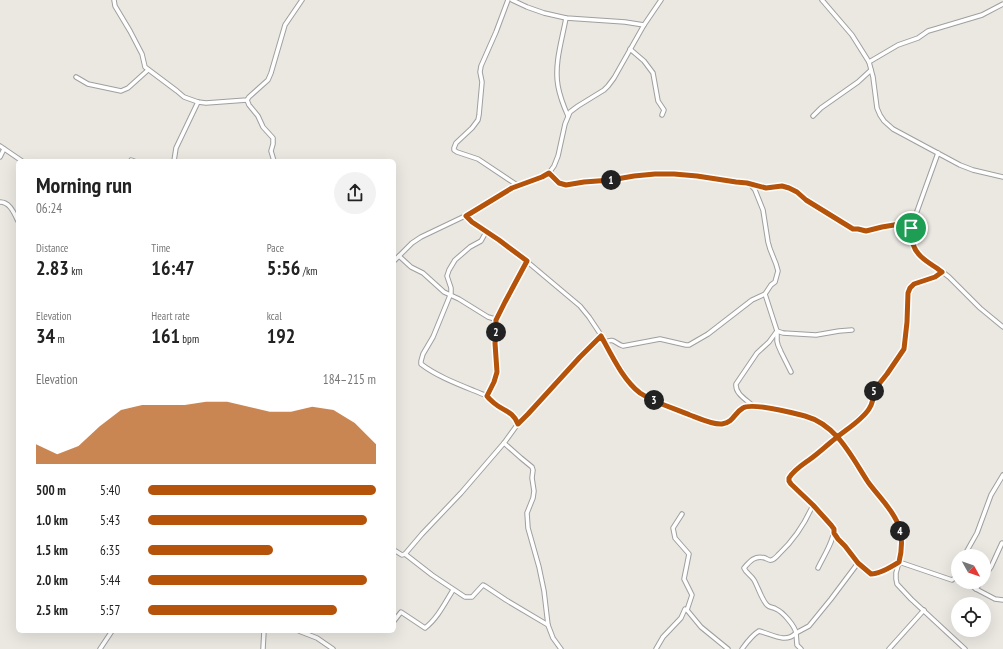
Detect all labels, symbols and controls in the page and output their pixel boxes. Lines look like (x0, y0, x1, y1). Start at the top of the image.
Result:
pin: 1 (601, 170, 621, 190)
text: Morning run (36, 171, 132, 199)
button: share (334, 172, 376, 214)
text: 1 (608, 173, 614, 187)
text: 06:24 (36, 200, 62, 217)
pin (894, 211, 928, 245)
icon: arrive (900, 217, 922, 239)
text: Distance (36, 241, 68, 255)
text: Time (151, 241, 170, 255)
text: Pace (267, 241, 284, 255)
text: 2.83 (36, 255, 69, 281)
text: 16:47 (151, 255, 195, 281)
text: 5:56 (267, 255, 300, 281)
text: km (69, 264, 83, 278)
text: /km (300, 264, 317, 278)
text: Elevation (36, 309, 71, 323)
text: Heart rate (151, 309, 190, 323)
text: kcal (267, 309, 282, 323)
pin: 2 (486, 322, 506, 342)
text: 34 (36, 323, 55, 349)
text: 161 (151, 323, 180, 349)
text: 192 (267, 323, 295, 349)
text: 2 (493, 325, 499, 339)
text: m (55, 332, 65, 346)
text: bpm (180, 332, 199, 346)
text: Elevation (36, 371, 78, 388)
text: 184–215 m (323, 371, 376, 388)
pin: 5 (864, 381, 884, 401)
text: 5 (871, 384, 877, 398)
pin: 3 (644, 390, 664, 410)
text: 3 (651, 393, 657, 407)
text: 500 m (36, 482, 66, 499)
text: 5:40 (100, 482, 120, 499)
text: 1.0 km (36, 512, 68, 529)
text: 5:43 (100, 512, 120, 529)
pin: 4 (890, 521, 910, 541)
text: 4 (897, 524, 903, 538)
text: 1.5 km (36, 542, 68, 559)
text: 6:35 (100, 542, 120, 559)
north arrow (951, 549, 991, 589)
map controls (951, 549, 991, 637)
text: 2.0 km (36, 572, 68, 589)
text: 5:44 (100, 572, 120, 589)
button: locate (951, 597, 991, 637)
text: 2.5 km (36, 602, 68, 619)
text: 5:57 (100, 602, 120, 619)

